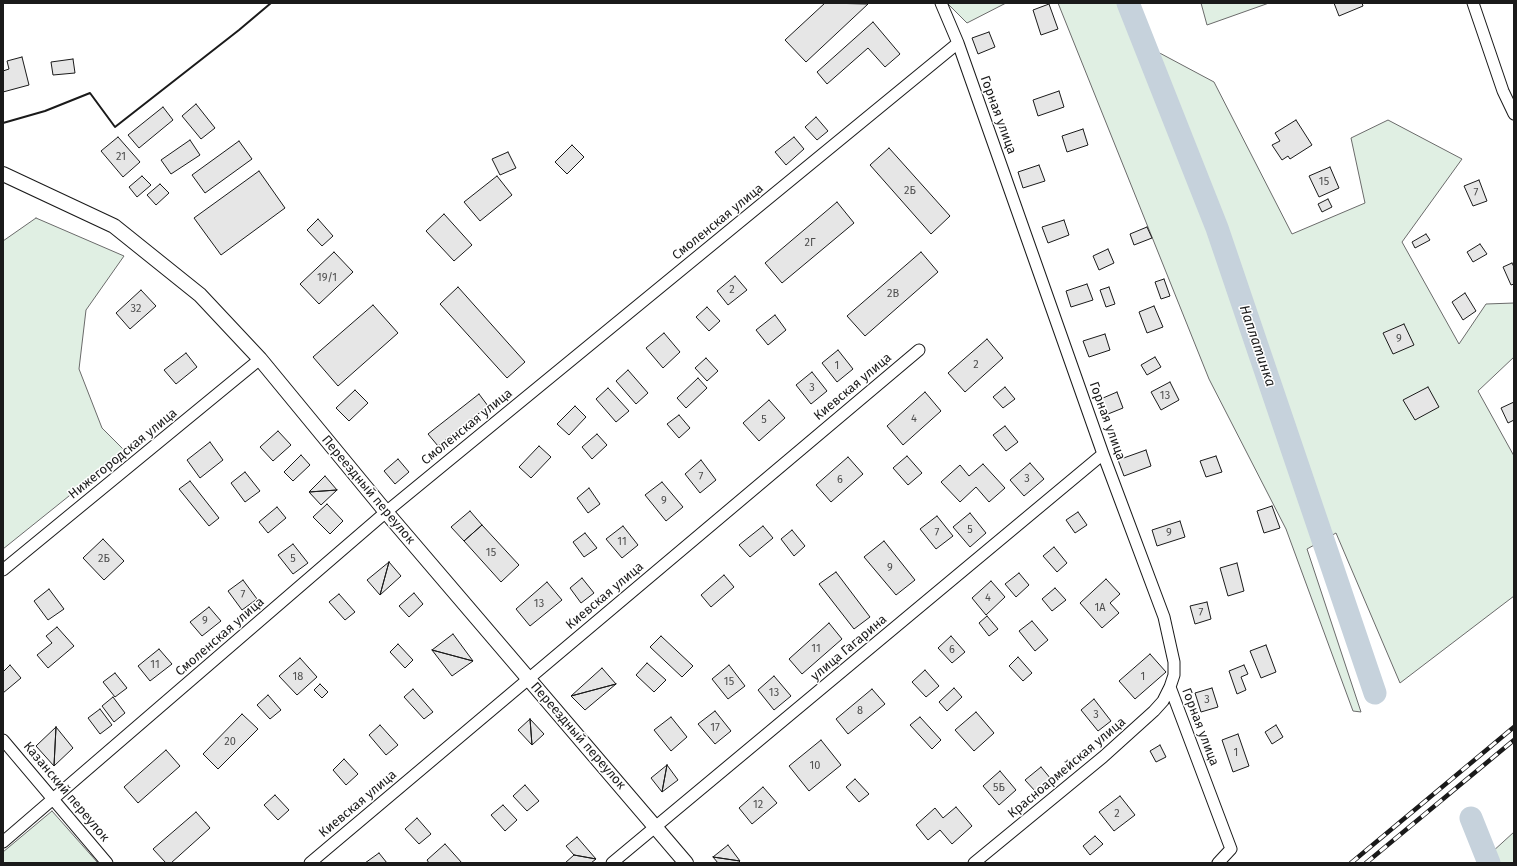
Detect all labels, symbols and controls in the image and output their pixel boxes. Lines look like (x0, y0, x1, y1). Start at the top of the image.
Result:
street label: Горная улица (977, 74, 1019, 156)
house number: 21 (116, 150, 126, 164)
house number: 15 (1319, 175, 1329, 189)
street label: Смоленская улица (669, 181, 767, 263)
house number: 2Б (904, 184, 916, 198)
house number: 7 (1474, 186, 1478, 200)
house number: 2Г (804, 236, 816, 250)
house number: 19/1 (317, 271, 337, 285)
house number: 2 (729, 283, 735, 297)
house number: 2В (887, 287, 899, 301)
house number: 32 (131, 302, 141, 316)
water label: Наплатинка (1235, 303, 1279, 389)
house number: 9 (1396, 332, 1402, 346)
street label: Киевская улица (811, 350, 895, 424)
house number: 2 (973, 358, 979, 372)
house number: 1 (835, 359, 839, 373)
street label: Горная улица (1086, 380, 1128, 462)
house number: 3 (809, 381, 815, 395)
street label: Смоленская улица (418, 386, 516, 468)
house number: 13 (1160, 389, 1170, 403)
street label: Нижегородская улица (66, 405, 180, 503)
house number: 4 (911, 412, 917, 426)
house number: 5 (761, 413, 767, 427)
street label: Переездный переулок (318, 432, 418, 548)
house number: 7 (699, 470, 703, 484)
house number: 3 (1024, 472, 1030, 486)
house number: 6 (837, 473, 843, 487)
house number: 9 (661, 494, 667, 508)
house number: 5 (967, 523, 973, 537)
house number: 7 (935, 526, 939, 540)
house number: 9 (1166, 526, 1172, 540)
house number: 11 (617, 535, 627, 549)
house number: 15 (486, 546, 496, 560)
house number: 2Б (98, 552, 110, 566)
house number: 5 (290, 552, 296, 566)
street label: Киевская улица (563, 559, 647, 633)
house number: 9 (887, 561, 893, 575)
house number: 7 (241, 588, 245, 602)
house number: 4 (985, 591, 991, 605)
street label: Смоленская улица (172, 594, 268, 680)
house number: 13 (534, 597, 544, 611)
house number: 1A (1094, 601, 1106, 615)
house number: 7 (1199, 606, 1203, 620)
street label: улица Гагарина (808, 612, 890, 684)
house number: 9 (202, 614, 208, 628)
house number: 11 (811, 642, 821, 656)
house number: 6 (949, 643, 955, 657)
house number: 11 (150, 658, 160, 672)
house number: 18 (293, 670, 303, 684)
house number: 1 (1141, 670, 1145, 684)
house number: 15 (724, 675, 734, 689)
street label: Переездный переулок (527, 679, 629, 793)
house number: 13 (769, 686, 779, 700)
street label: Горная улица (1178, 686, 1222, 768)
house number: 3 (1204, 693, 1210, 707)
house number: 8 (857, 704, 863, 718)
house number: 3 (1093, 708, 1099, 722)
street label: Красноармейская улица (1005, 714, 1129, 822)
house number: 17 (710, 721, 720, 735)
house number: 20 (224, 735, 236, 749)
street label: Казанский переулок (20, 739, 112, 845)
house number: 1 (1234, 746, 1238, 760)
house number: 10 (810, 759, 820, 773)
street label: Киевская улица (316, 767, 400, 841)
house number: 5Б (993, 781, 1005, 795)
house number: 12 (753, 798, 763, 812)
house number: 2 (1114, 807, 1120, 821)

